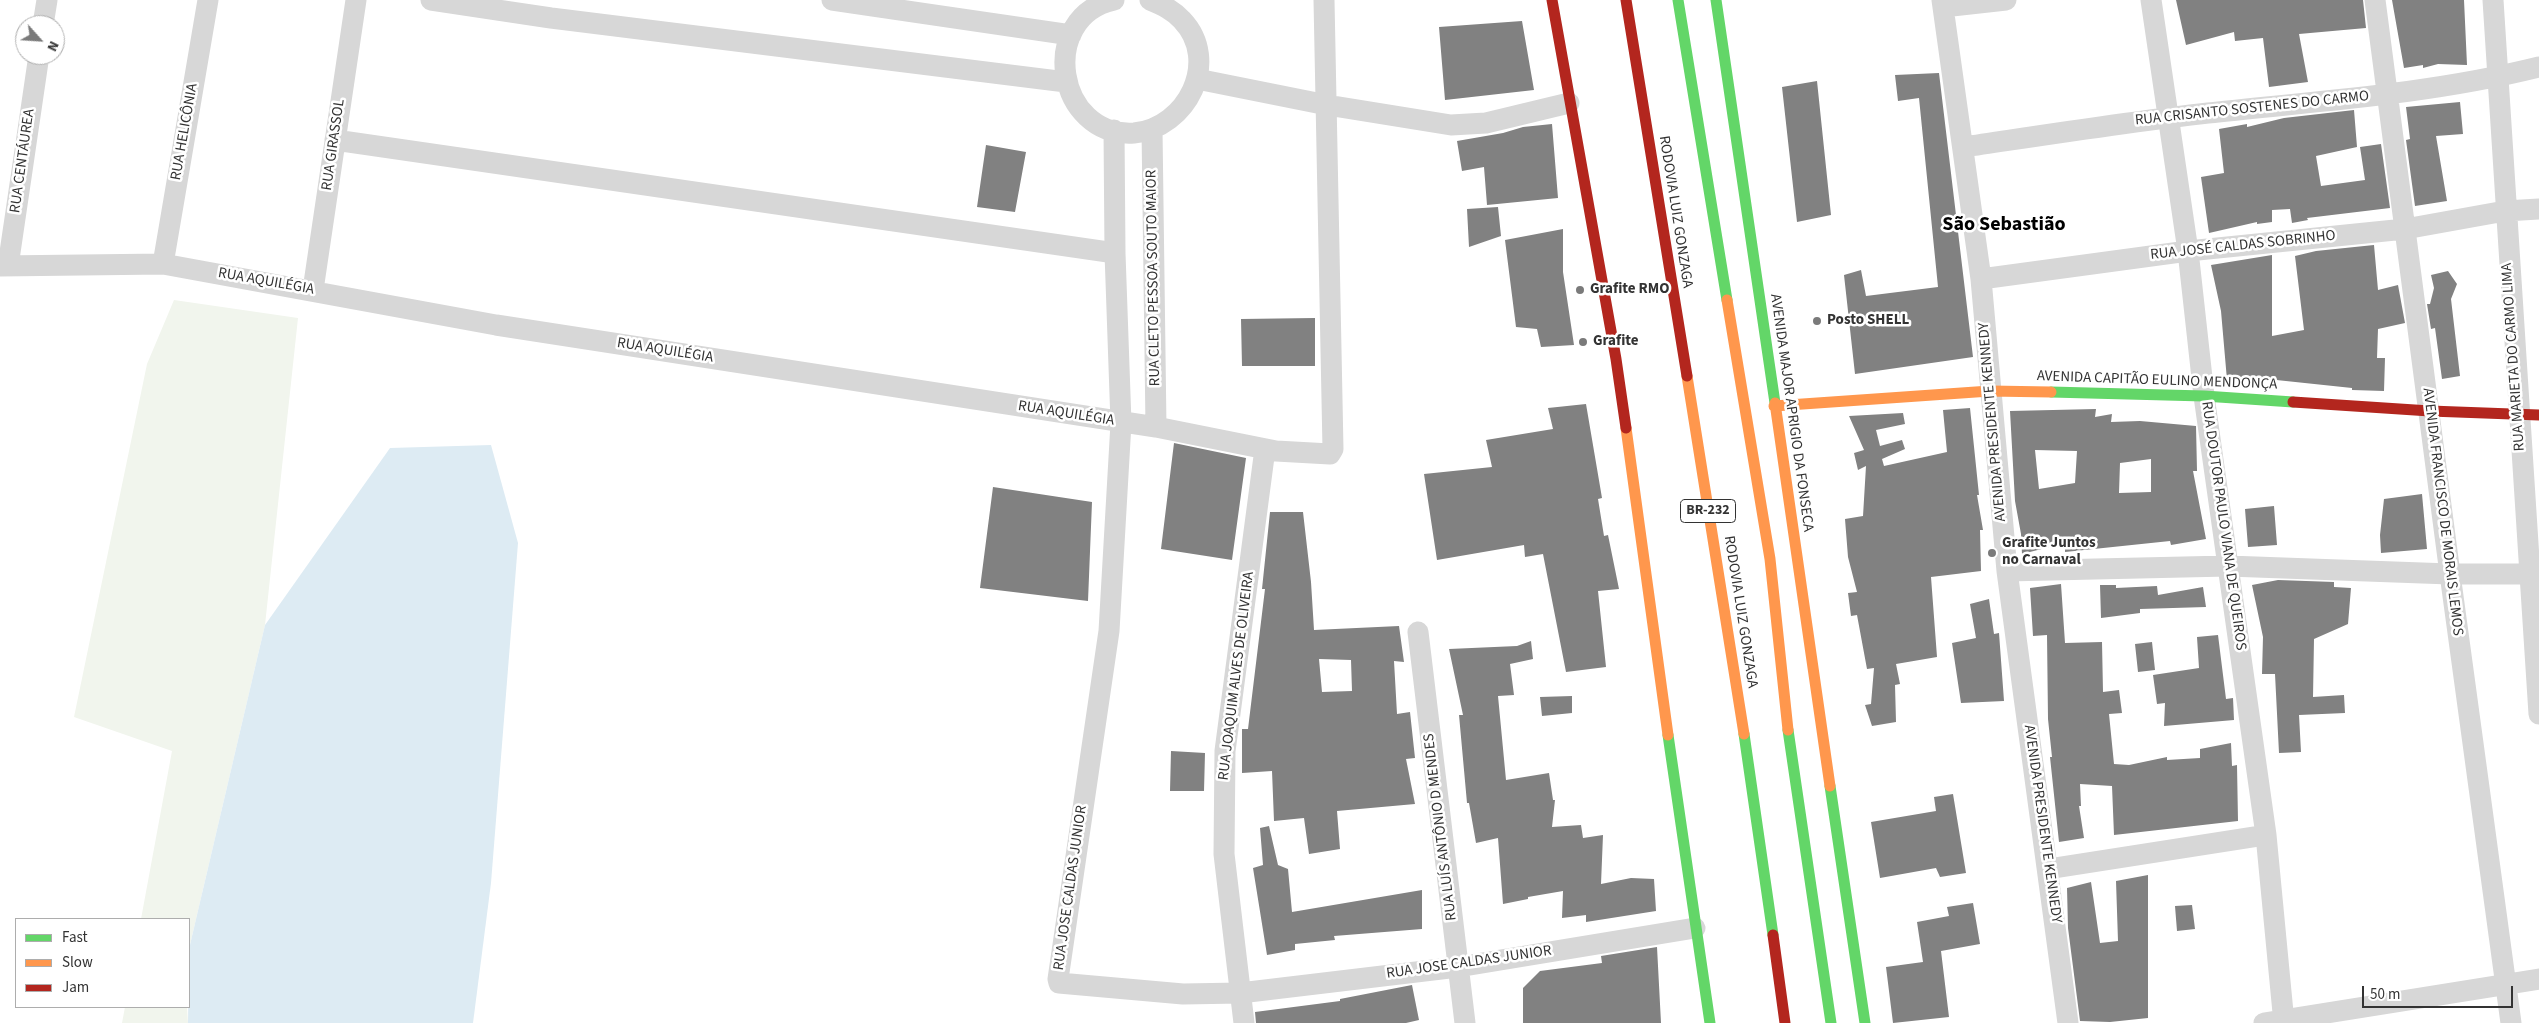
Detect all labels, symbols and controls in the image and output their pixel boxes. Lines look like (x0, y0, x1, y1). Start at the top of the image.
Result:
north arrow (15, 15, 65, 65)
text: N (42, 38, 64, 55)
street label: RUA HELICÔNIA (168, 82, 202, 182)
street label: RUA CRISANTO SOSTENES DO CARMO (2134, 88, 2370, 130)
street label: RUA GIRASSOL (319, 98, 349, 192)
street label: RUA CENTÁUREA (7, 108, 39, 214)
street label: RODOVIA LUIZ GONZAGA (1654, 134, 1696, 290)
street label: RUA CLETO PESSOA SOUTO MAIOR (1143, 170, 1165, 386)
district label: São Sebastião (1942, 214, 2066, 238)
street label: RUA JOSÉ CALDAS SOBRINHO (2150, 227, 2336, 265)
street label: RUA MARIETA DO CARMO LIMA (2498, 262, 2530, 452)
street label: RUA AQUILÉGIA (217, 265, 315, 299)
place label: Grafite RMO (1590, 281, 1669, 299)
marker: Grafite RMO (1574, 284, 1586, 296)
street label: AVENIDA MAJOR APRIGIO DA FONSECA (1765, 293, 1817, 533)
place label: Posto SHELL (1827, 312, 1909, 330)
marker: Posto SHELL (1811, 315, 1823, 327)
street label: AVENIDA PRESIDENTE KENNEDY (1975, 322, 2011, 522)
place label: Grafite (1593, 333, 1639, 351)
street label: RUA AQUILÉGIA (616, 335, 714, 367)
marker: Grafite (1577, 336, 1589, 348)
street label: AVENIDA CAPITÃO EULINO MENDONÇA (2036, 368, 2278, 394)
street label: AVENIDA FRANCISCO DE MORAIS LEMOS (2418, 387, 2466, 637)
street label: RUA AQUILÉGIA (1017, 398, 1115, 430)
street label: RUA DOUTOR PAULO VIANA DE QUEIROS (2197, 400, 2249, 652)
road number: BR-232 (1680, 500, 1736, 522)
street label: RODOVIA LUIZ GONZAGA (1719, 534, 1761, 690)
place label: Grafite Juntos no Carnaval (2002, 535, 2096, 570)
marker: Grafite Juntos no Carnaval (1986, 547, 1998, 559)
street label: RUA JOAQUIM ALVES DE OLIVEIRA (1215, 571, 1259, 781)
street label: AVENIDA PRESIDENTE KENNEDY (2019, 724, 2065, 924)
street label: RUA LUÍS ANTÔNIO D MENDES (1421, 732, 1461, 922)
street label: RUA JOSE CALDAS JUNIOR (1051, 804, 1091, 972)
legend (15, 918, 190, 1008)
text: Fast (62, 927, 88, 948)
street label: RUA JOSE CALDAS JUNIOR (1385, 943, 1553, 983)
text: Slow (62, 952, 93, 973)
scale bar (2364, 976, 2515, 1008)
text: Jam (62, 977, 89, 998)
text: 50 m (2370, 984, 2400, 1005)

